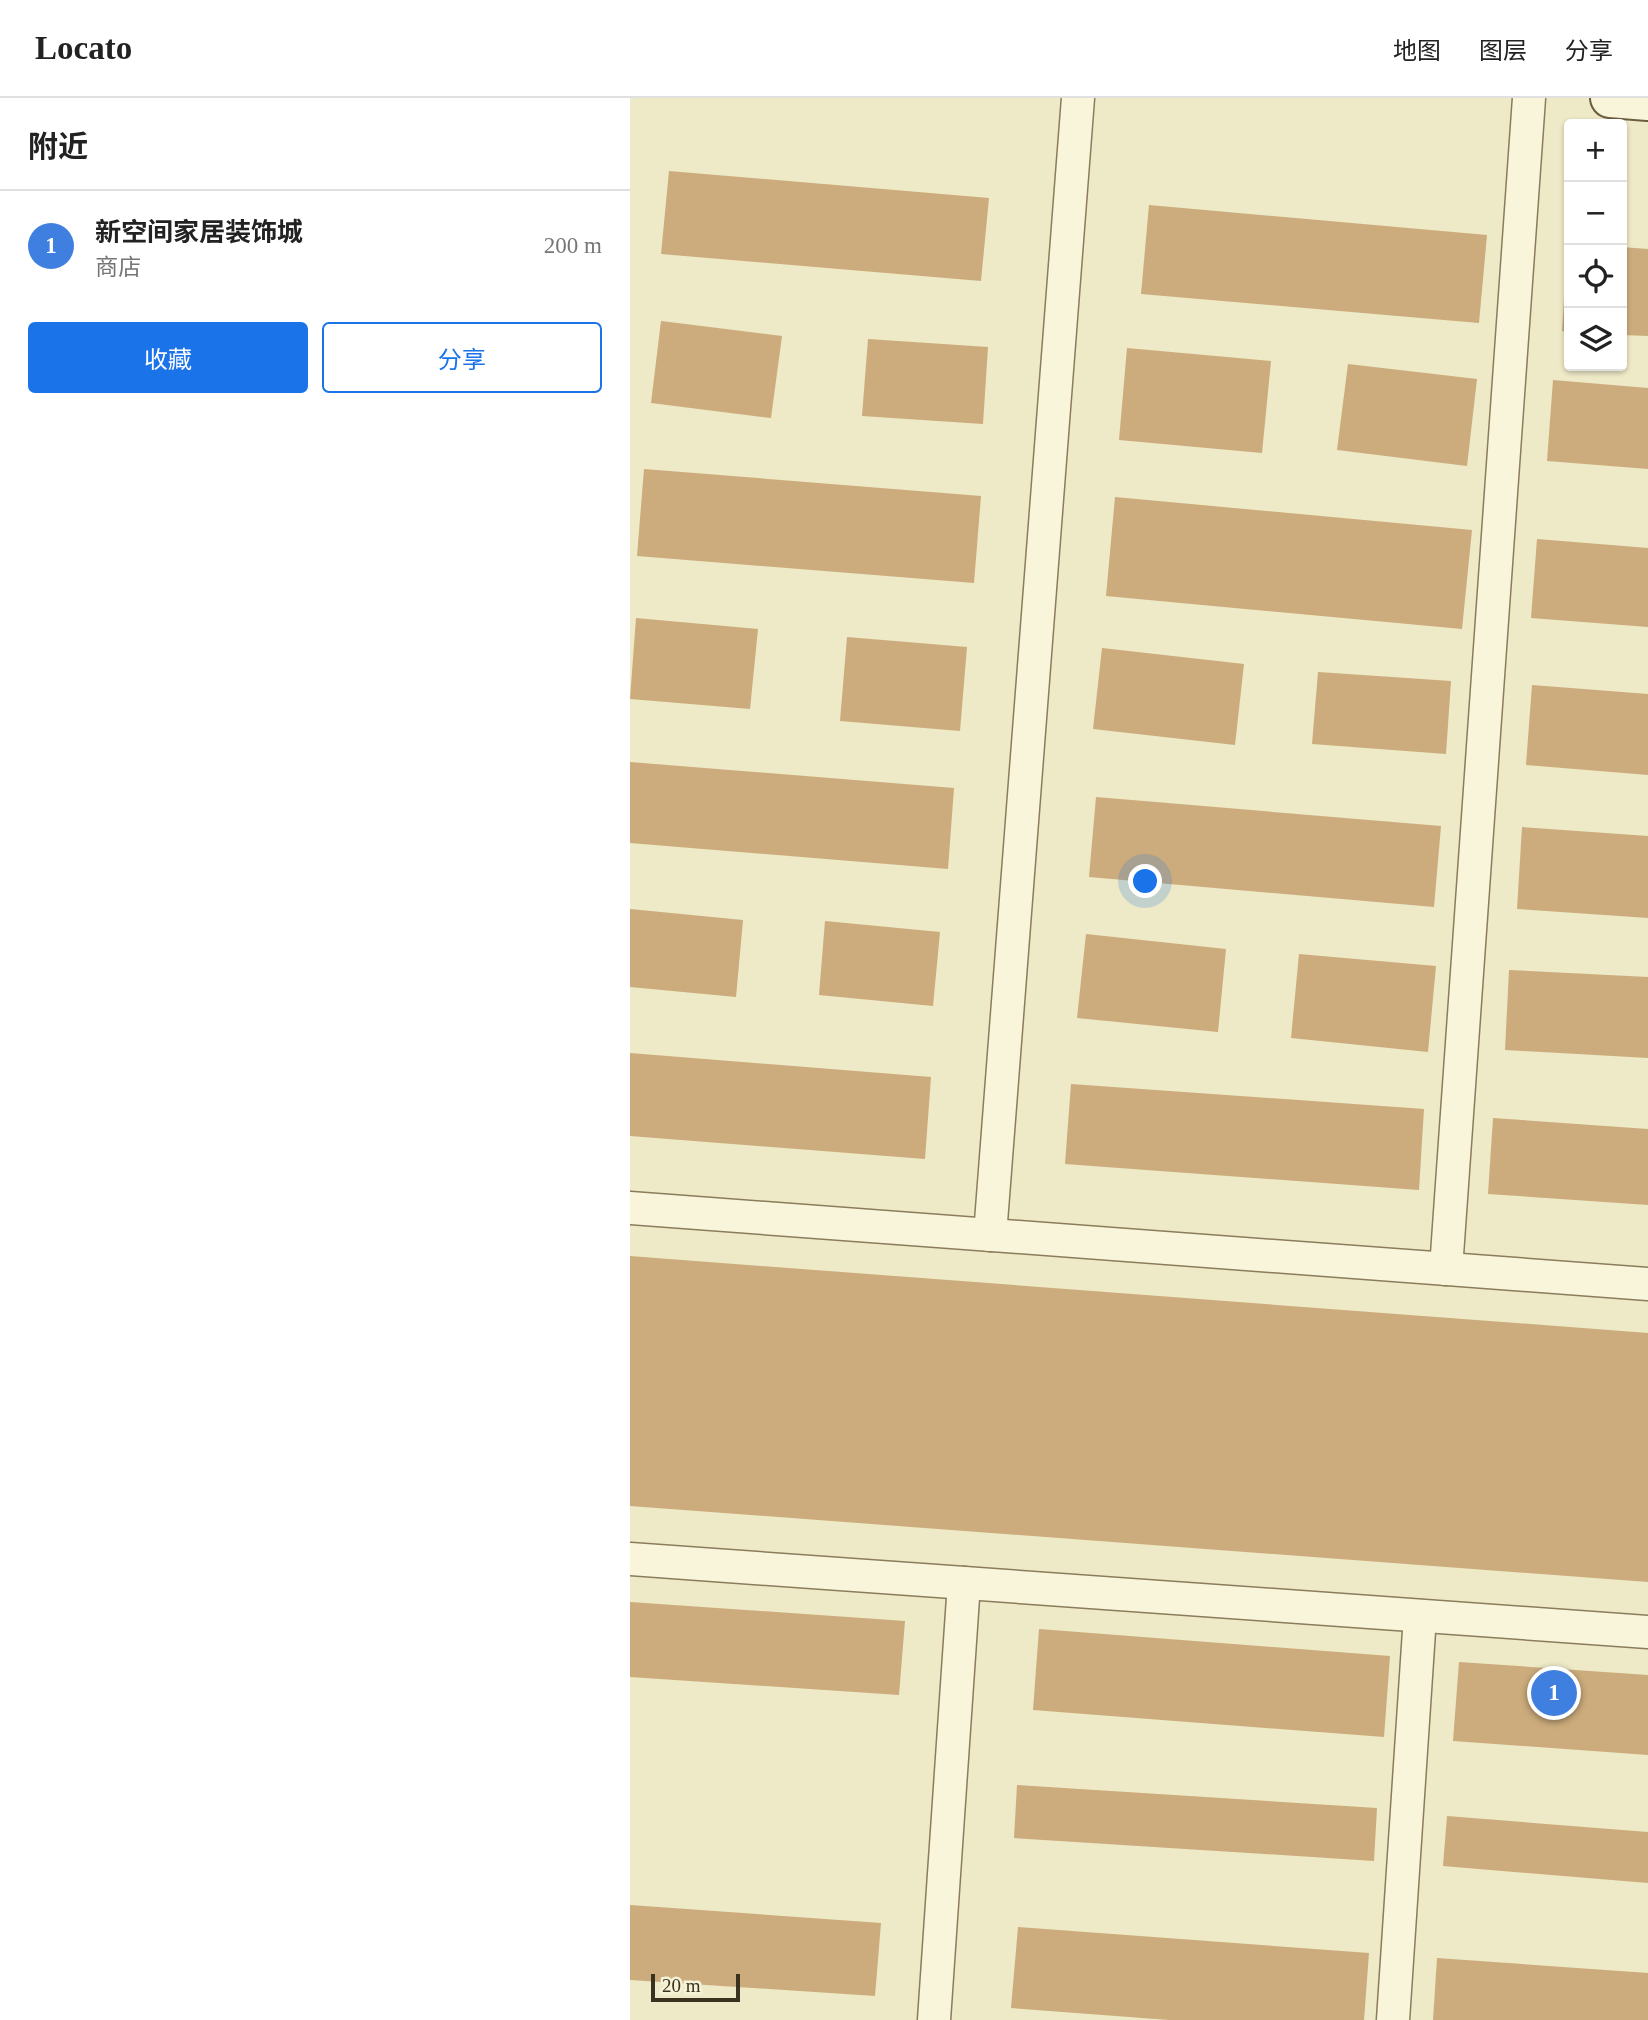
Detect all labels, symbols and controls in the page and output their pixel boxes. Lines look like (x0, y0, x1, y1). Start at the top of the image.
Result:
text: Locato (35, 30, 132, 66)
text: 地图 (1393, 38, 1441, 64)
text: 图层 (1479, 38, 1527, 64)
text: 分享 (1565, 38, 1613, 64)
map controls (1564, 119, 1627, 371)
button: + (1564, 119, 1627, 182)
text: 附近 (28, 130, 88, 163)
button: − (1564, 182, 1627, 245)
text: 新空间家居装饰城 (95, 218, 303, 247)
text: 1 (45, 233, 57, 258)
text: 200 m (544, 233, 602, 258)
button: locate (1564, 245, 1627, 308)
text: 商店 (95, 255, 141, 280)
button: layers (1564, 308, 1627, 371)
button: 收藏 (28, 322, 308, 393)
button: 分享 (322, 322, 602, 393)
your location (1128, 864, 1162, 898)
pin: 1 (1531, 1667, 1577, 1719)
scale bar (651, 1971, 740, 2003)
text: 20 m (662, 1975, 701, 1996)

